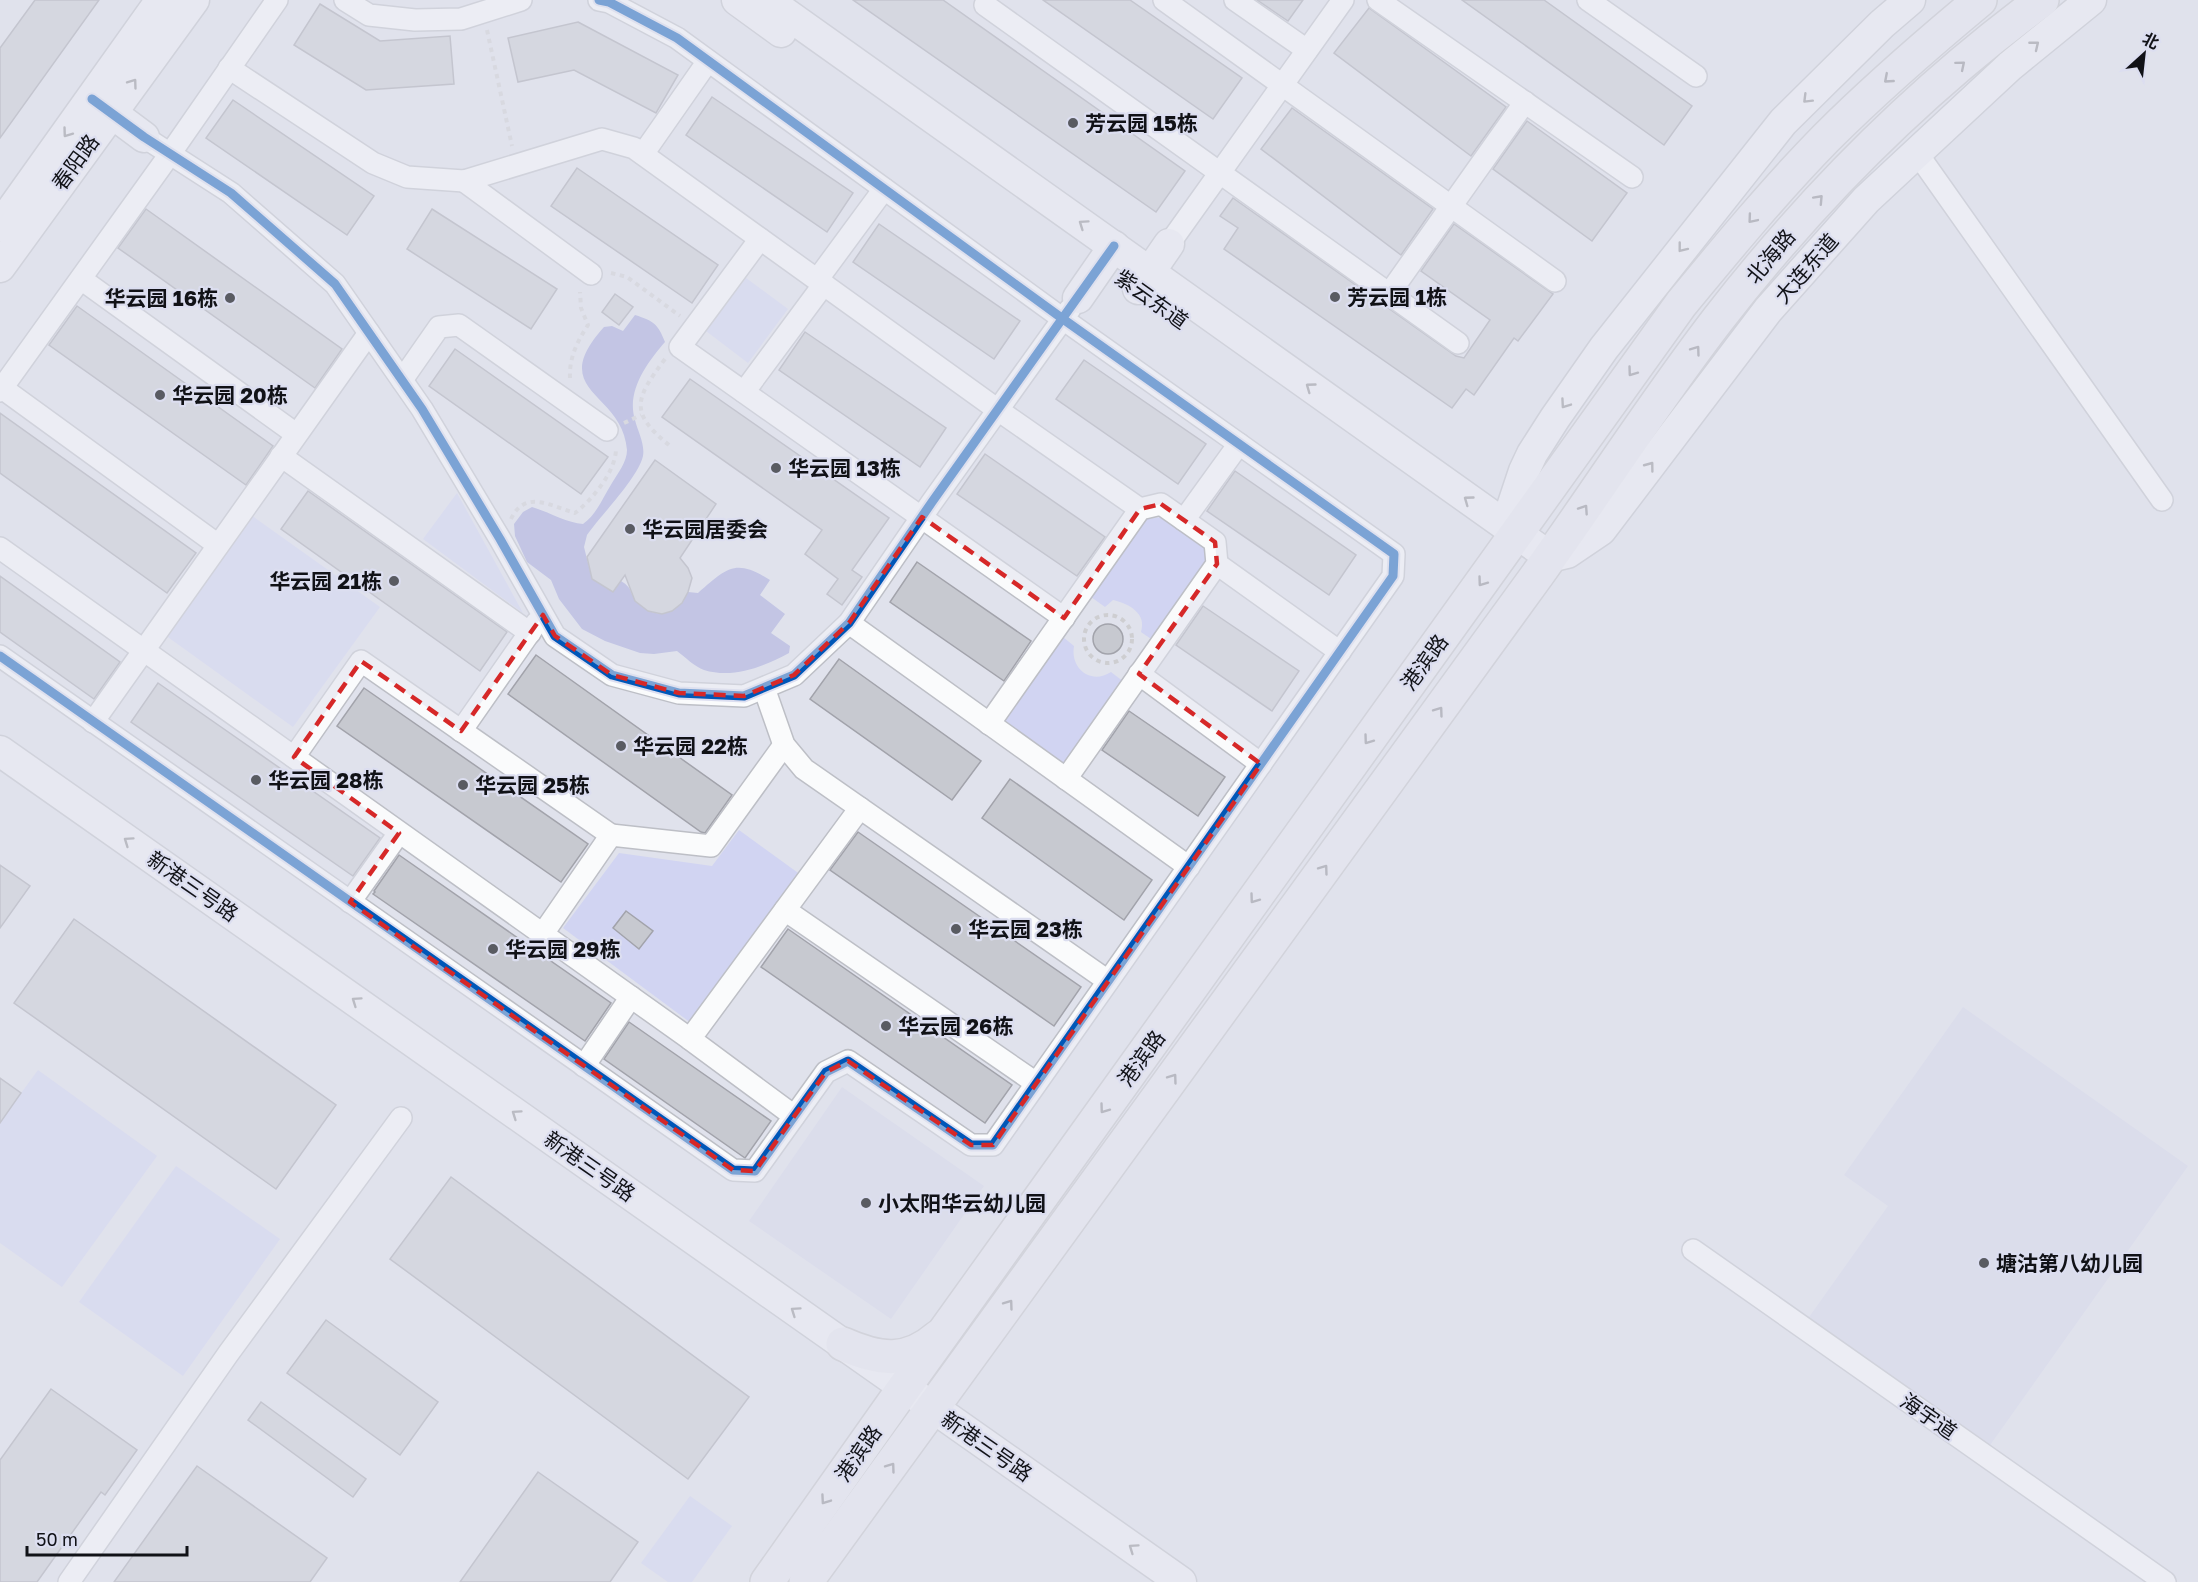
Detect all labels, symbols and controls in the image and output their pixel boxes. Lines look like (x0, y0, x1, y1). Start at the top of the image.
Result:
north arrow (2114, 24, 2174, 84)
text: 北 (2139, 28, 2162, 53)
one-way arrow (2029, 41, 2040, 52)
one-way arrow (1954, 61, 1965, 72)
one-way arrow (1884, 72, 1895, 83)
one-way arrow (126, 79, 137, 90)
one-way arrow (1804, 91, 1815, 102)
place label: 芳云园 15栋 (1085, 110, 1198, 136)
marker: 芳云园 15栋 (1066, 116, 1080, 130)
one-way arrow (63, 127, 74, 138)
street label: 春阳路 (46, 129, 104, 195)
one-way arrow (1812, 196, 1823, 207)
one-way arrow (1748, 212, 1759, 223)
one-way arrow (1078, 220, 1089, 231)
street label: 北海路 (1740, 224, 1800, 288)
street label: 大连东道 (1769, 228, 1843, 308)
one-way arrow (1679, 241, 1690, 252)
street label: 紫云东道 (1110, 264, 1194, 334)
place label: 芳云园 1栋 (1347, 284, 1447, 310)
place label: 华云园 16栋 (105, 285, 218, 311)
marker: 芳云园 1栋 (1328, 290, 1342, 304)
marker: 华云园 16栋 (223, 291, 237, 305)
one-way arrow (1688, 345, 1699, 356)
one-way arrow (1628, 366, 1639, 377)
place label: 华云园 20栋 (172, 382, 288, 408)
one-way arrow (1305, 383, 1316, 394)
marker: 华云园 20栋 (153, 388, 167, 402)
one-way arrow (1561, 397, 1572, 408)
place label: 华云园 13栋 (788, 455, 901, 481)
marker: 华云园 13栋 (769, 461, 783, 475)
one-way arrow (1643, 462, 1654, 473)
one-way arrow (1464, 496, 1475, 507)
one-way arrow (1576, 505, 1587, 516)
place label: 华云园居委会 (642, 516, 768, 542)
marker: 华云园居委会 (623, 522, 637, 536)
place label: 华云园 21栋 (269, 568, 382, 594)
marker: 华云园 21栋 (387, 574, 401, 588)
one-way arrow (1478, 575, 1489, 586)
street label: 港滨路 (1395, 629, 1453, 695)
one-way arrow (1432, 707, 1443, 718)
place label: 华云园 22栋 (633, 733, 748, 759)
one-way arrow (1364, 734, 1375, 745)
marker: 华云园 22栋 (614, 739, 628, 753)
place label: 华云园 28栋 (268, 767, 384, 793)
place label: 华云园 25栋 (475, 772, 590, 798)
marker: 华云园 28栋 (249, 773, 263, 787)
marker: 华云园 25栋 (456, 778, 470, 792)
one-way arrow (124, 837, 135, 848)
street label: 新港三号路 (143, 845, 243, 927)
one-way arrow (1317, 865, 1328, 876)
one-way arrow (1251, 892, 1262, 903)
place label: 华云园 23栋 (968, 916, 1083, 942)
marker: 华云园 23栋 (949, 922, 963, 936)
place label: 华云园 29栋 (505, 936, 620, 962)
marker: 华云园 29栋 (486, 942, 500, 956)
one-way arrow (352, 997, 363, 1008)
place label: 华云园 26栋 (898, 1013, 1013, 1039)
marker: 华云园 26栋 (879, 1019, 893, 1033)
street label: 港滨路 (1112, 1025, 1170, 1091)
one-way arrow (1166, 1074, 1177, 1085)
one-way arrow (1100, 1102, 1111, 1113)
one-way arrow (511, 1110, 522, 1121)
street label: 新港三号路 (540, 1125, 640, 1207)
place label: 小太阳华云幼儿园 (878, 1190, 1046, 1216)
marker: 小太阳华云幼儿园 (859, 1196, 873, 1210)
place label: 塘沽第八幼儿园 (1996, 1250, 2143, 1276)
marker: 塘沽第八幼儿园 (1977, 1256, 1991, 1270)
one-way arrow (1002, 1299, 1013, 1310)
one-way arrow (791, 1307, 802, 1318)
street label: 海宇道 (1896, 1387, 1962, 1445)
street label: 新港三号路 (937, 1405, 1037, 1487)
street label: 港滨路 (829, 1420, 887, 1486)
one-way arrow (884, 1463, 895, 1474)
one-way arrow (821, 1493, 832, 1504)
scale bar (27, 1519, 188, 1557)
text: 50 m (36, 1528, 78, 1550)
one-way arrow (1128, 1544, 1139, 1555)

